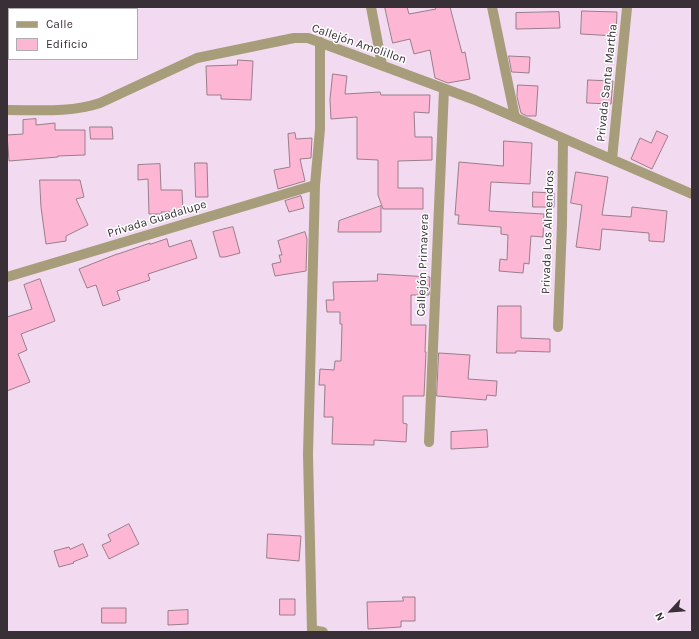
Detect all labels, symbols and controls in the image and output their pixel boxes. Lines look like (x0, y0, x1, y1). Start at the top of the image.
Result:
legend (8, 8, 138, 60)
text: Calle (46, 17, 73, 31)
street label: Callejón Amolillon (310, 21, 408, 67)
street label: Privada Santa Martha (594, 23, 620, 143)
text: Edificio (46, 37, 87, 51)
street label: Privada Los Almendros (539, 170, 557, 294)
street label: Privada Guadalupe (106, 197, 208, 241)
street label: Callejón Primavera (414, 213, 432, 317)
north arrow (651, 591, 691, 631)
text: N (652, 610, 667, 623)

